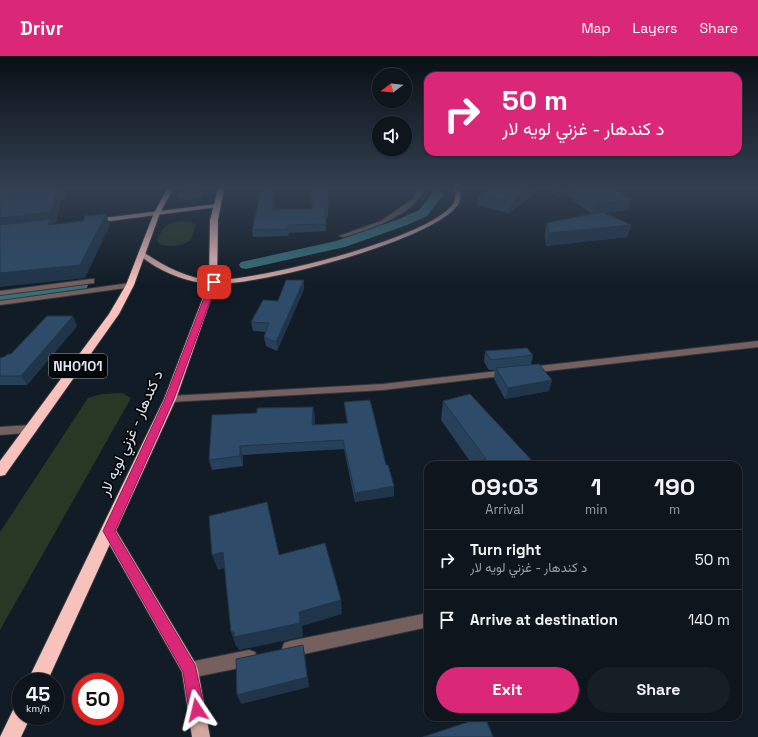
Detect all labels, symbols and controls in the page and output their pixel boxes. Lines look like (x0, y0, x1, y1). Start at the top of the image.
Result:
text: Drivr (20, 16, 63, 41)
text: Map (581, 19, 611, 37)
text: Layers (633, 19, 677, 37)
text: Share (699, 19, 738, 37)
north arrow (372, 68, 412, 108)
map controls (372, 68, 412, 156)
text: 50 m (502, 82, 568, 118)
icon: right (436, 88, 488, 140)
button: sound (372, 116, 412, 156)
text: د کندهار - غزني لويه لار (502, 117, 664, 140)
pin (197, 265, 231, 299)
icon: arrive (203, 271, 225, 293)
road number: NH0101 (49, 354, 107, 378)
street label: د کندهار - غزني لويه لار (94, 367, 170, 501)
text: 09:03 (471, 471, 538, 502)
text: 1 (591, 471, 602, 502)
text: 190 (654, 471, 695, 502)
text: Arrival (485, 501, 524, 518)
text: min (585, 501, 607, 518)
text: m (669, 501, 680, 518)
text: Turn right (470, 540, 541, 559)
icon: right (436, 549, 458, 571)
text: 50 m (695, 550, 730, 569)
text: د کندهار - غزني لويه لار (470, 559, 587, 576)
icon: arrive (436, 609, 458, 631)
text: Arrive at destination (470, 610, 618, 629)
text: 140 m (688, 610, 730, 629)
button: Exit (436, 667, 579, 713)
button: Share (587, 667, 730, 713)
speed limit sign: 50 (72, 673, 124, 725)
text: 45 (26, 681, 50, 707)
position arrow (176, 689, 218, 731)
text: km/h (26, 702, 50, 715)

